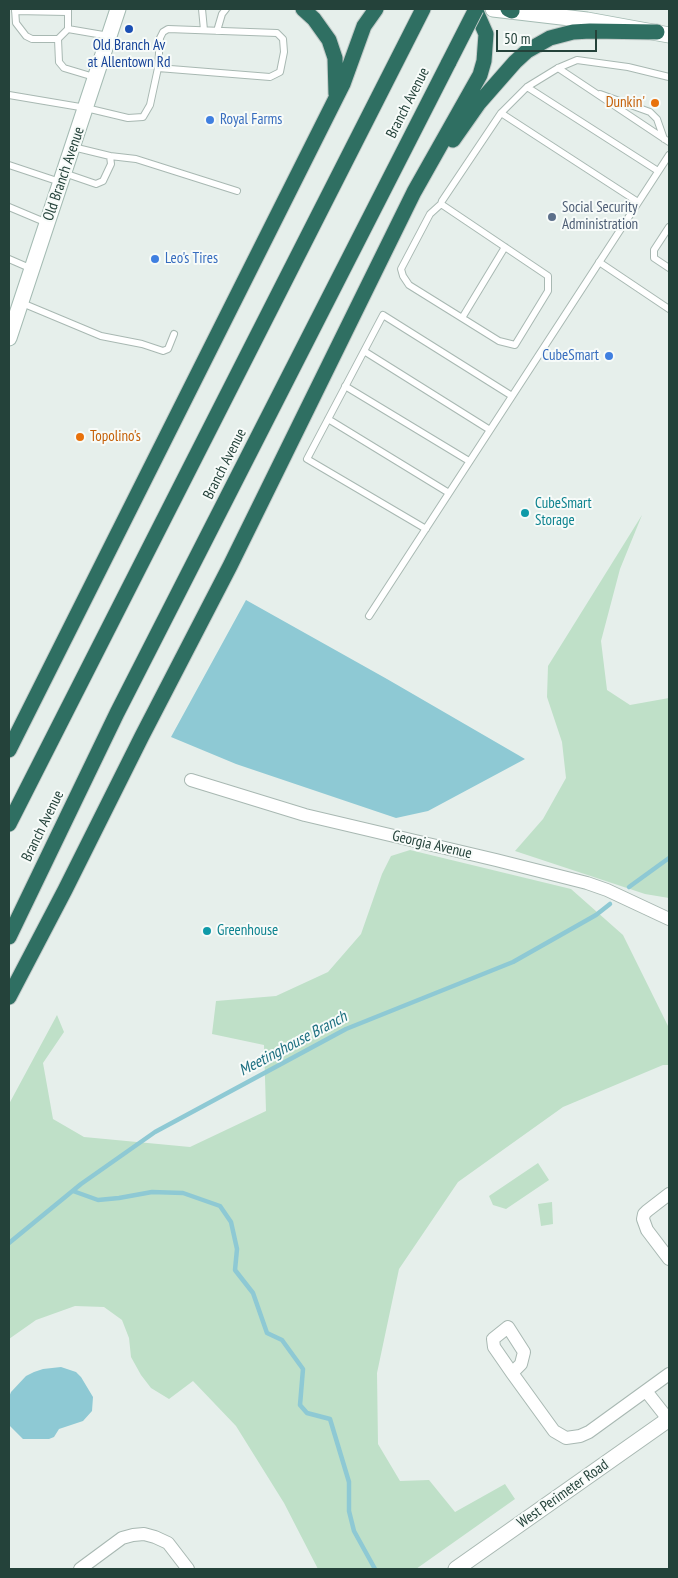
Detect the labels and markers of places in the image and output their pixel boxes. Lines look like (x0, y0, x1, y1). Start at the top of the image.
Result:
marker: Old Branch Av at Allentown Rd (123, 23, 135, 35)
place label: Old Branch Av at Allentown Rd (88, 37, 170, 72)
place label: Dunkin' (606, 94, 645, 112)
marker: Dunkin' (649, 97, 661, 109)
place label: Royal Farms (220, 111, 282, 129)
marker: Royal Farms (204, 114, 216, 126)
place label: Social Security Administration (562, 199, 638, 234)
marker: Social Security Administration (546, 211, 558, 223)
place label: Leo's Tires (165, 250, 218, 268)
marker: Leo's Tires (149, 253, 161, 265)
place label: CubeSmart (542, 347, 599, 365)
marker: CubeSmart (603, 350, 615, 362)
place label: Topolino's (90, 428, 141, 446)
marker: Topolino's (74, 431, 86, 443)
place label: CubeSmart Storage (535, 495, 592, 530)
marker: CubeSmart Storage (519, 507, 531, 519)
place label: Greenhouse (217, 922, 278, 940)
marker: Greenhouse (201, 925, 213, 937)

